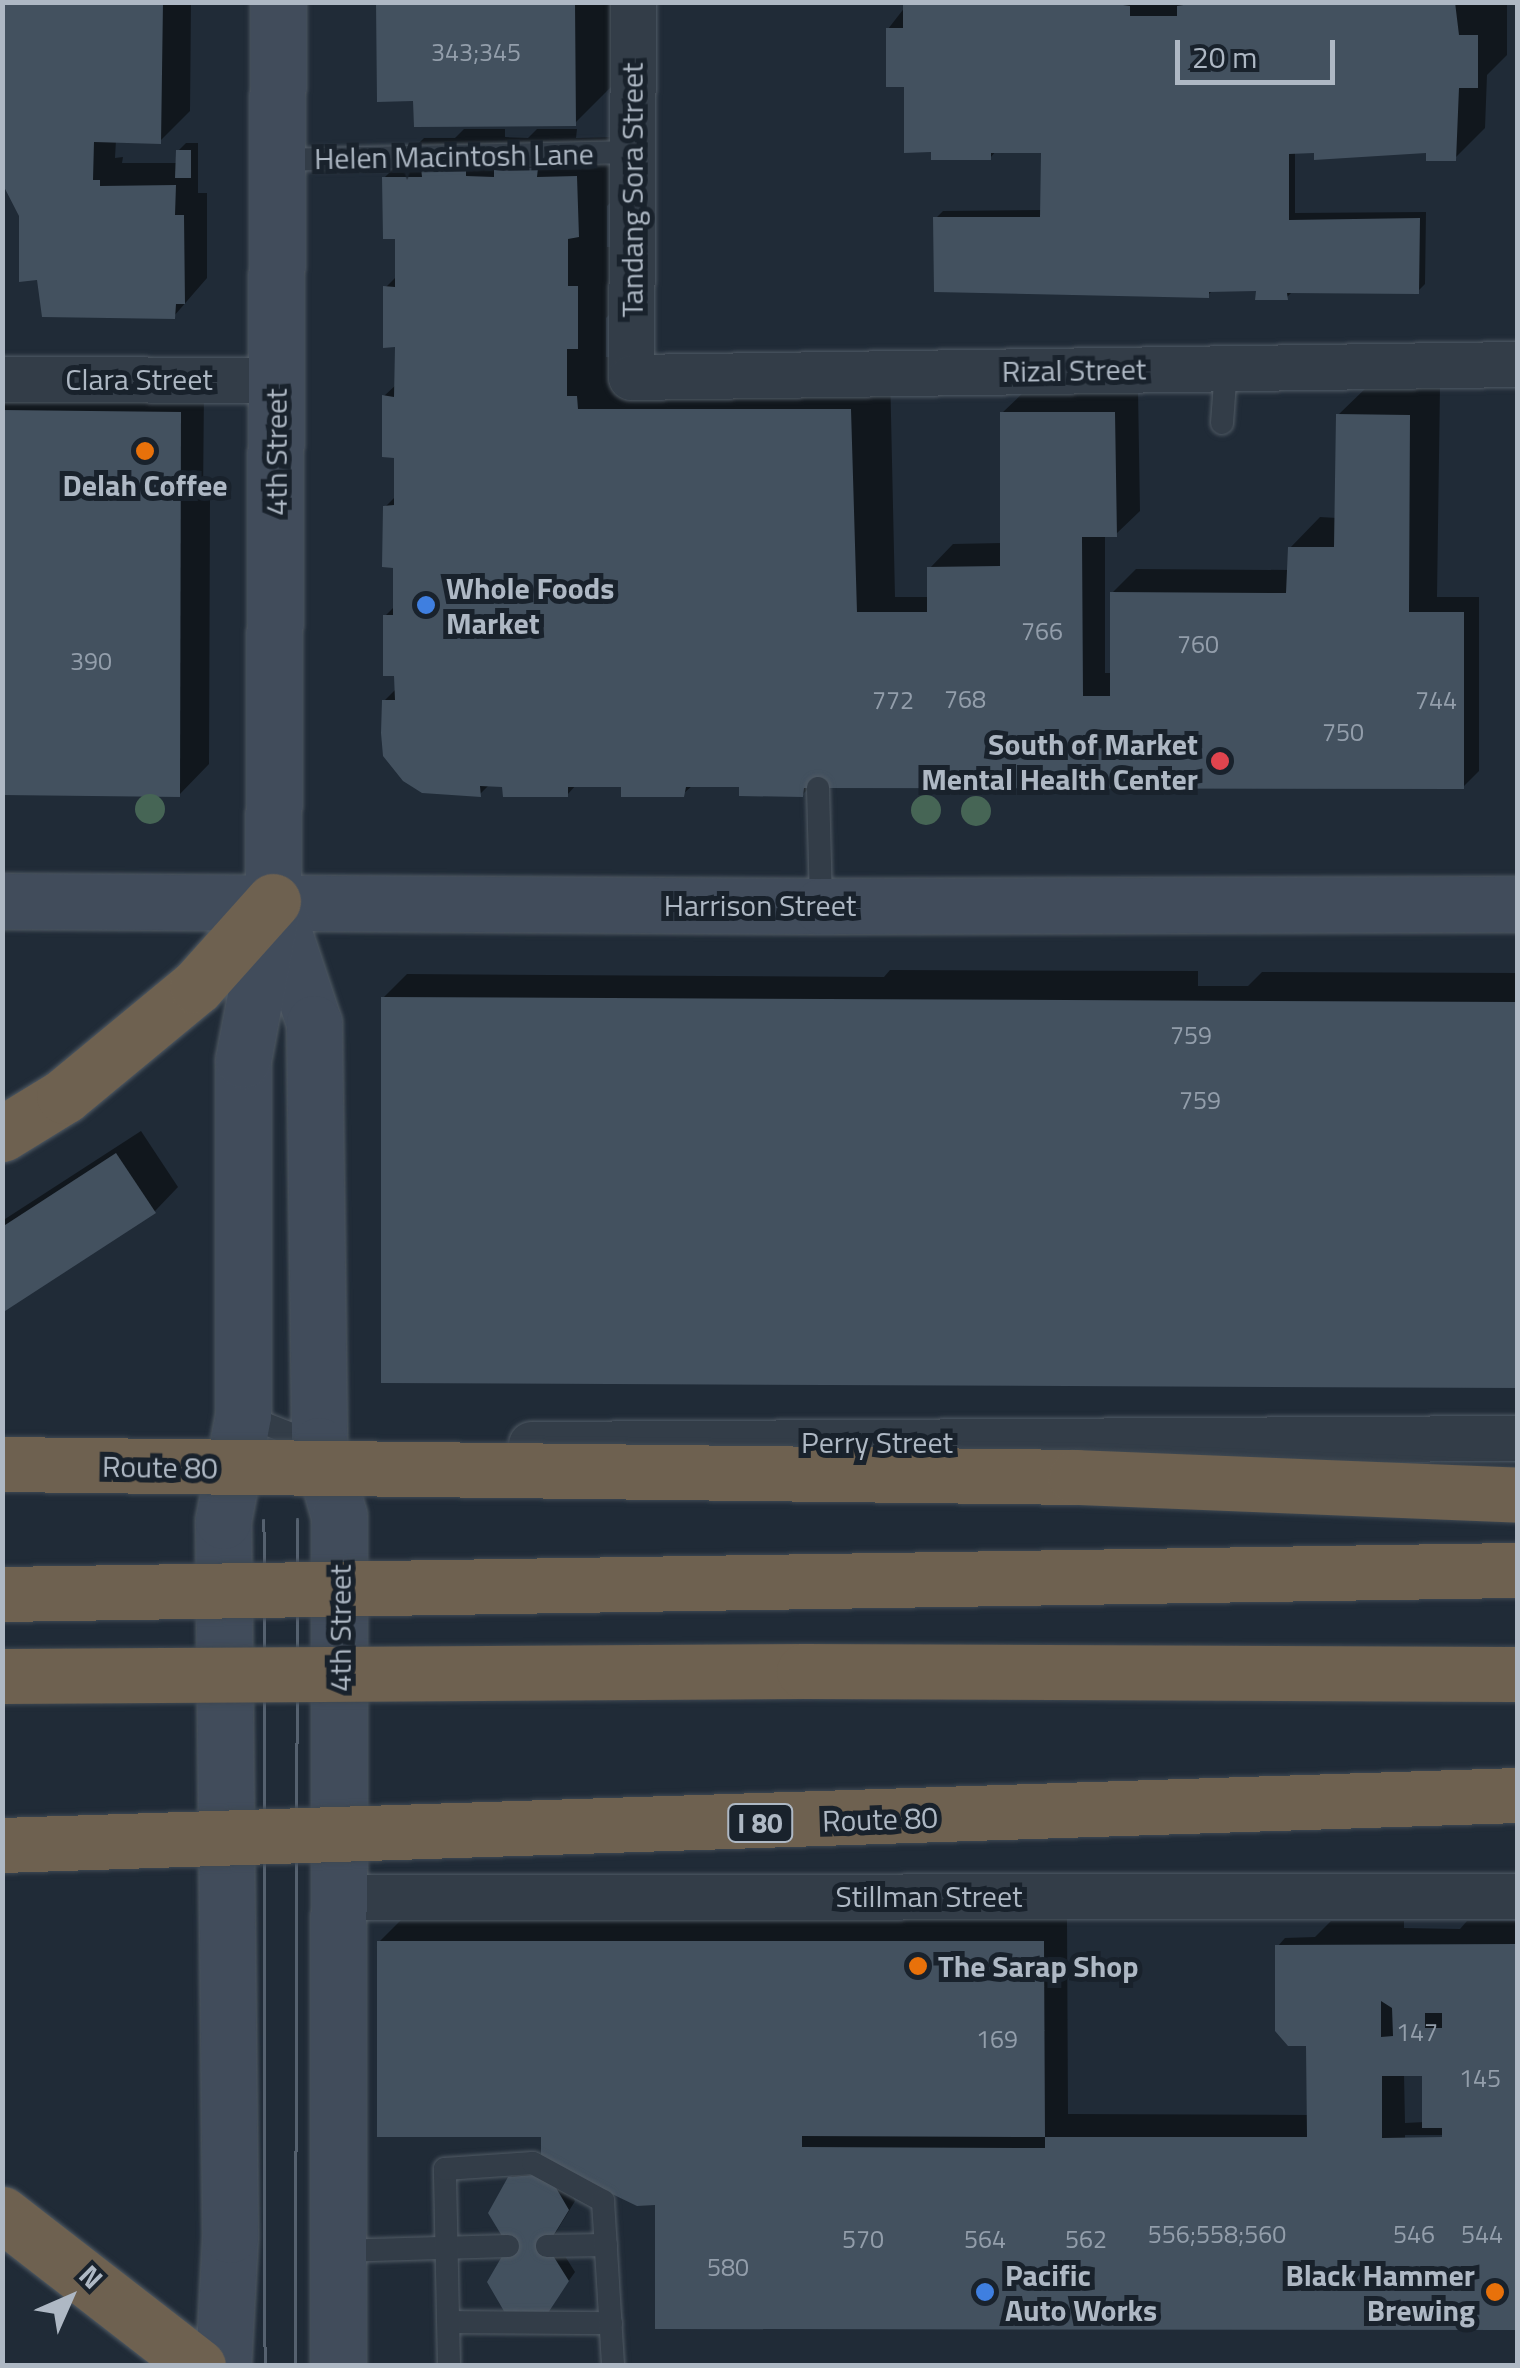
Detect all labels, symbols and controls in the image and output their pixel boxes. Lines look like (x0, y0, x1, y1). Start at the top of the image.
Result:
scale bar (1180, 20, 1340, 82)
text: 20 m (1192, 34, 1257, 80)
house number: 343;345 (431, 37, 521, 67)
street label: Tandang Sora Street (614, 63, 650, 317)
street label: Helen Macintosh Lane (314, 136, 594, 176)
street label: Rizal Street (1001, 351, 1147, 389)
street label: Clara Street (65, 361, 213, 397)
street label: 4th Street (258, 388, 294, 516)
marker: Delah Coffee (134, 440, 156, 462)
place label: Delah Coffee (63, 467, 227, 503)
place label: Whole Foods Market (446, 570, 614, 640)
marker: Whole Foods Market (415, 594, 437, 616)
house number: 766 (1021, 616, 1063, 646)
house number: 760 (1177, 629, 1219, 659)
house number: 390 (70, 646, 112, 676)
house number: 768 (944, 684, 986, 714)
house number: 772 (872, 685, 914, 715)
house number: 744 (1415, 685, 1457, 715)
house number: 750 (1322, 717, 1364, 747)
place label: South of Market Mental Health Center (921, 726, 1198, 796)
marker: South of Market Mental Health Center (1207, 748, 1233, 774)
street label: Harrison Street (664, 887, 856, 923)
house number: 759 (1170, 1020, 1212, 1050)
house number: 759 (1179, 1085, 1221, 1115)
street label: Perry Street (801, 1424, 953, 1460)
street label: Route 80 (102, 1448, 218, 1486)
street label: 4th Street (322, 1564, 358, 1692)
street label: Route 80 (821, 1799, 939, 1839)
road number: I 80 (725, 1800, 795, 1846)
street label: Stillman Street (835, 1878, 1023, 1914)
place label: The Sarap Shop (938, 1948, 1139, 1984)
marker: The Sarap Shop (907, 1955, 929, 1977)
house number: 147 (1396, 2017, 1438, 2047)
house number: 169 (976, 2024, 1018, 2054)
house number: 145 (1459, 2063, 1501, 2093)
house number: 556;558;560 (1148, 2219, 1286, 2249)
house number: 546 (1393, 2219, 1435, 2249)
house number: 544 (1461, 2219, 1503, 2249)
house number: 570 (842, 2224, 884, 2254)
house number: 564 (964, 2224, 1006, 2254)
house number: 562 (1065, 2224, 1107, 2254)
north arrow (20, 2248, 120, 2348)
house number: 580 (707, 2252, 749, 2282)
text: N (70, 2254, 114, 2298)
place label: Pacific Auto Works (1005, 2257, 1157, 2328)
place label: Black Hammer Brewing (1285, 2257, 1475, 2328)
marker: Pacific Auto Works (974, 2281, 996, 2303)
marker: Black Hammer Brewing (1484, 2281, 1506, 2303)

